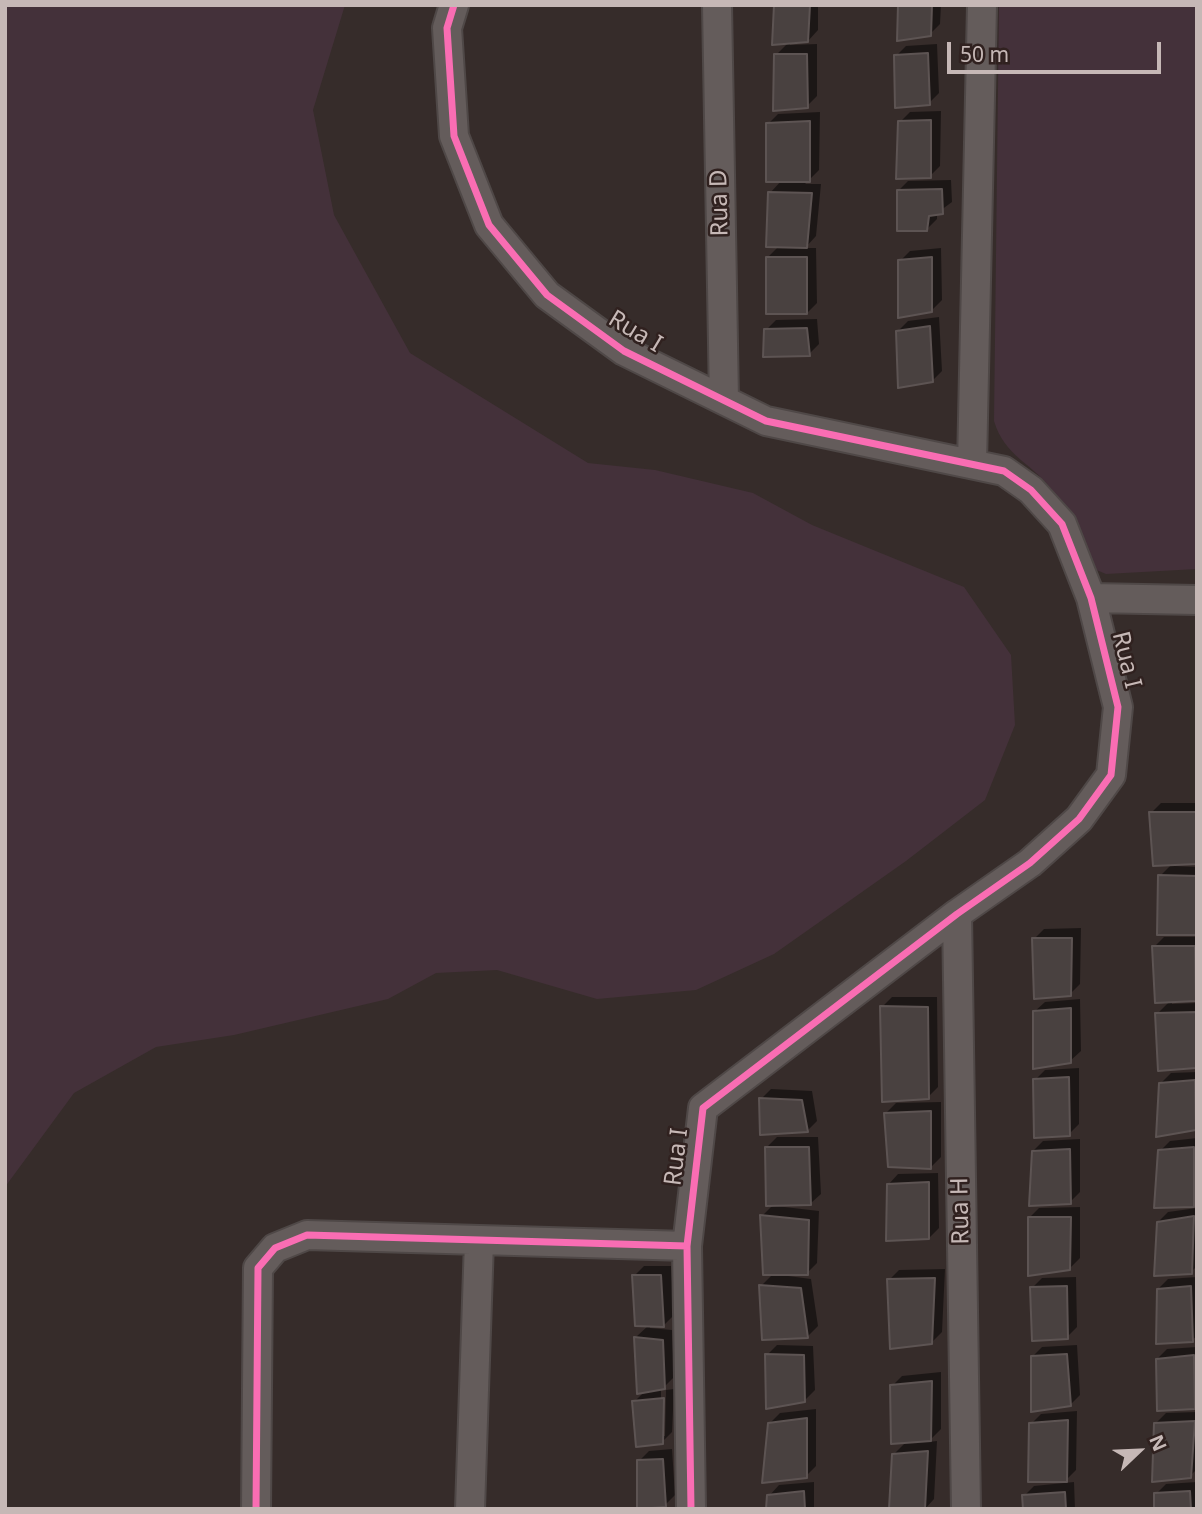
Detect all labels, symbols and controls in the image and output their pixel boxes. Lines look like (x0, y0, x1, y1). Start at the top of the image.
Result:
scale bar (950, 28, 1164, 72)
text: 50 m (960, 40, 1009, 68)
street label: Rua D (705, 169, 735, 237)
street label: Rua I (603, 305, 667, 359)
street label: Rua I (1105, 629, 1147, 691)
street label: Rua I (659, 1127, 695, 1187)
street label: Rua H (946, 1177, 976, 1245)
north arrow (1104, 1416, 1174, 1486)
text: N (1143, 1431, 1173, 1455)

